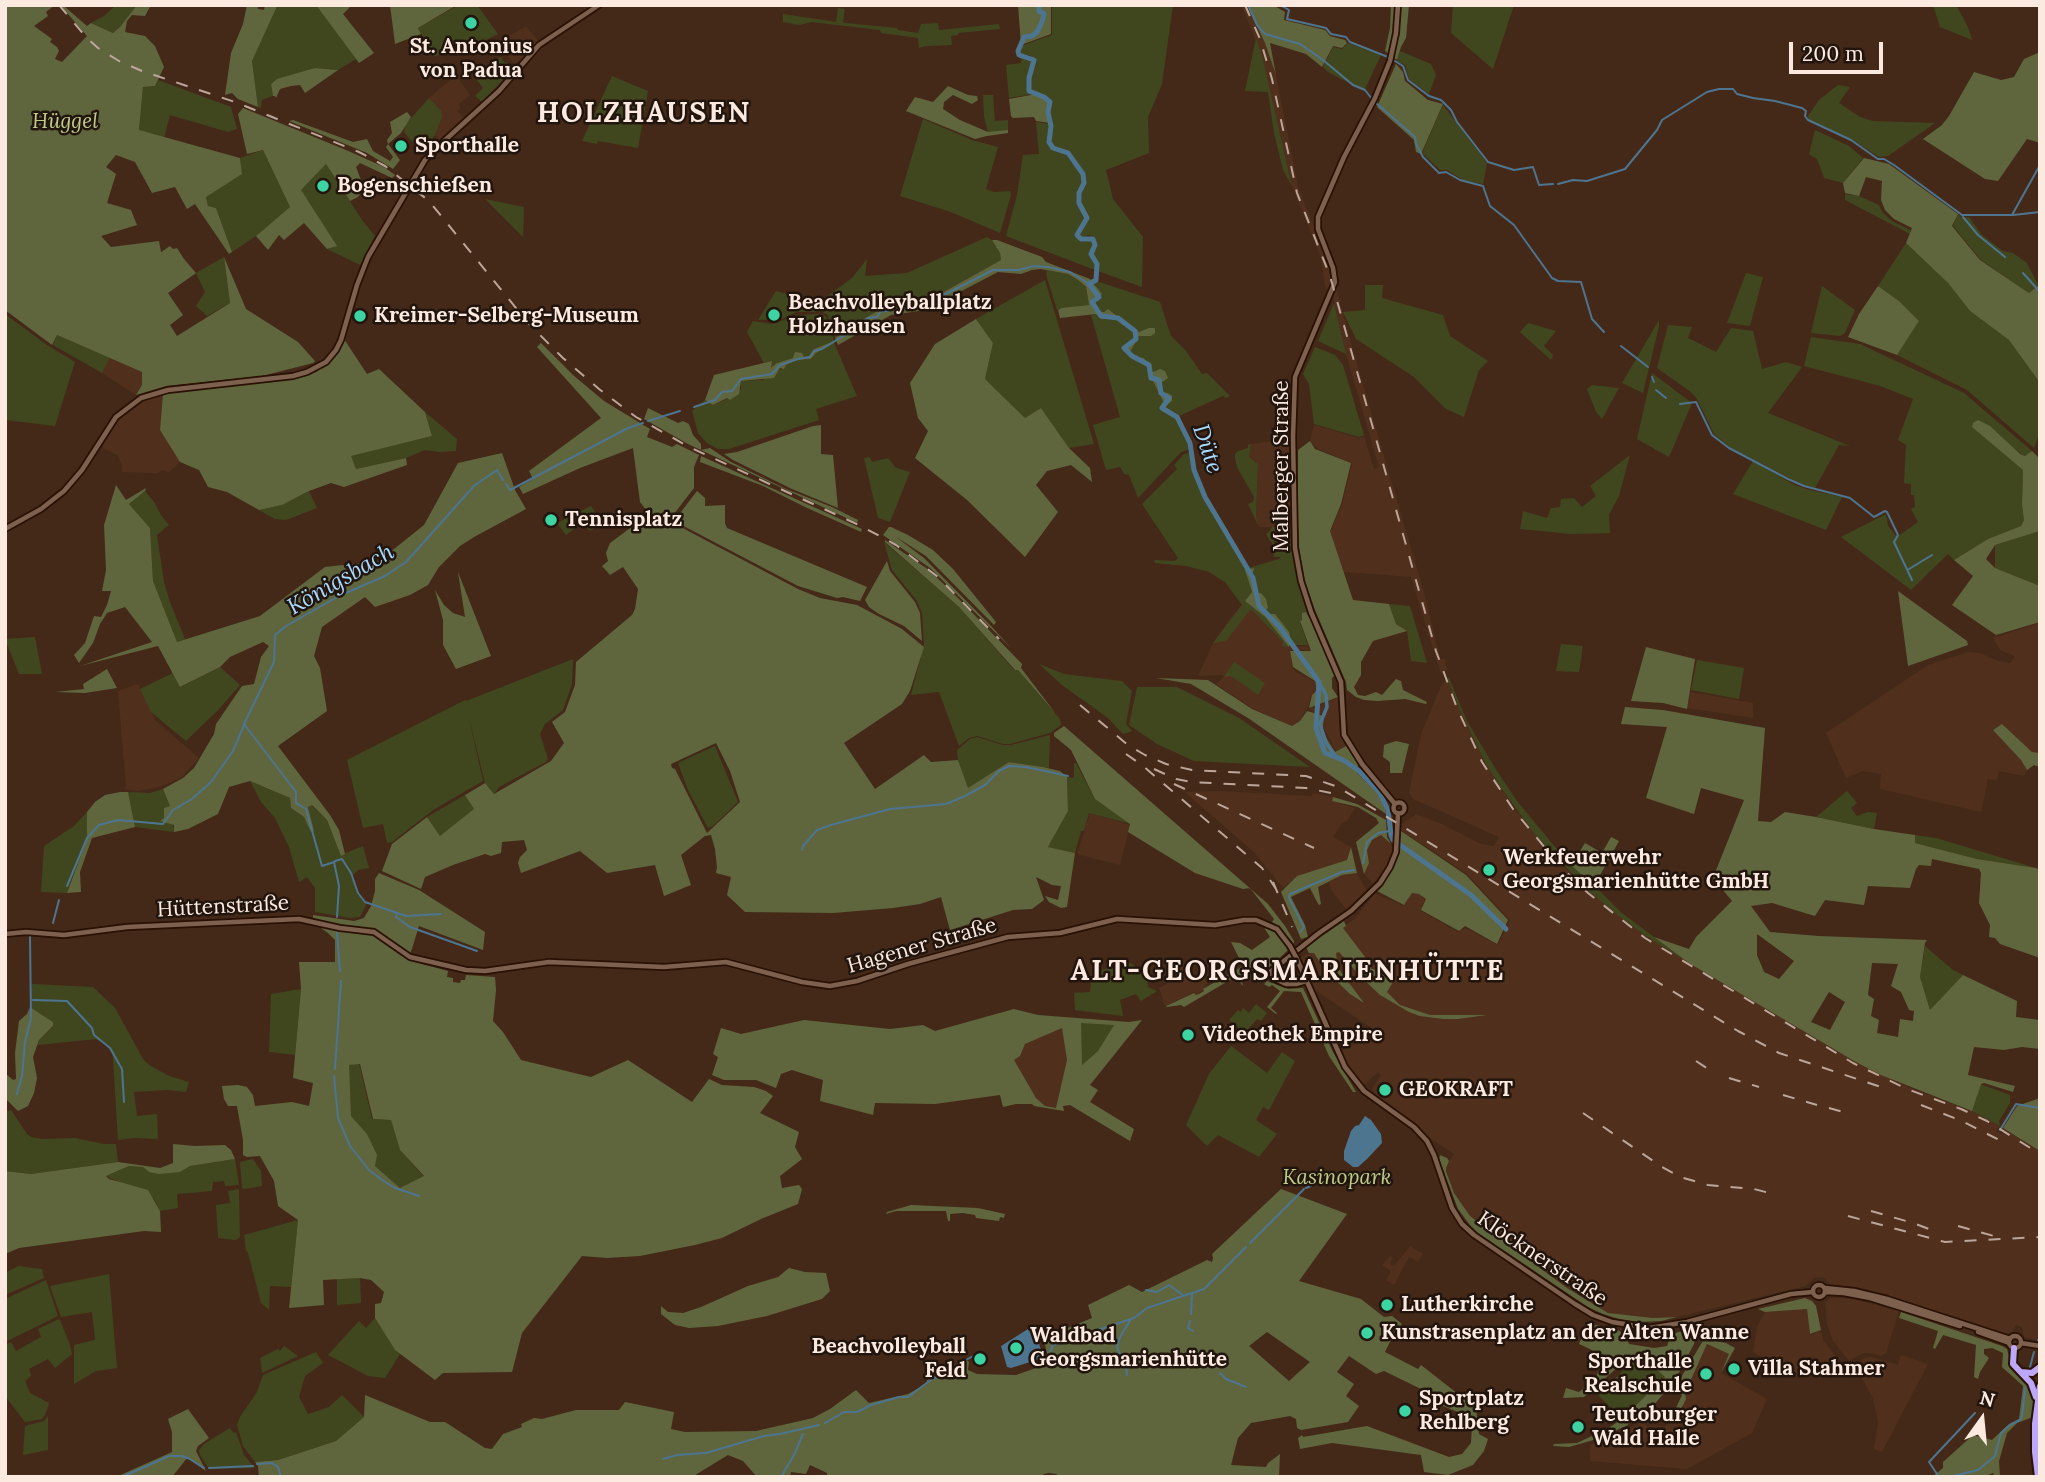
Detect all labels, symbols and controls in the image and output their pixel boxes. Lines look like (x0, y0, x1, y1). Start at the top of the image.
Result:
marker: St. Antonius von Padua (463, 15, 479, 31)
scale bar (1793, 28, 1888, 72)
place label: St. Antonius von Padua (410, 34, 532, 84)
text: 200 m (1802, 40, 1864, 67)
district label: HOLZHAUSEN (538, 97, 750, 131)
park label: Hüggel (32, 109, 98, 135)
place label: Sporthalle (415, 133, 519, 159)
marker: Sporthalle (393, 138, 409, 154)
place label: Bogenschießen (337, 173, 492, 199)
marker: Bogenschießen (315, 178, 331, 194)
place label: Beachvolleyballplatz Holzhausen (788, 290, 992, 340)
place label: Kreimer-Selberg-Museum (374, 303, 639, 329)
marker: Beachvolleyballplatz Holzhausen (766, 307, 782, 323)
marker: Kreimer-Selberg-Museum (352, 308, 368, 324)
street label: Malberger Straße (1269, 380, 1295, 552)
water label: Düte (1186, 421, 1228, 477)
place label: Tennisplatz (565, 507, 682, 533)
marker: Tennisplatz (543, 512, 559, 528)
water label: Königsbach (283, 538, 399, 622)
place label: Werkfeuerwehr Georgsmarienhütte GmbH (1503, 845, 1769, 895)
marker: Werkfeuerwehr Georgsmarienhütte GmbH (1481, 862, 1497, 878)
street label: Hüttenstraße (156, 891, 290, 923)
street label: Hagener Straße (844, 913, 1000, 979)
district label: ALT-GEORGSMARIENHÜTTE (1073, 955, 1503, 989)
place label: Videothek Empire (1202, 1022, 1383, 1048)
marker: Videothek Empire (1180, 1027, 1196, 1043)
place label: GEOKRAFT (1399, 1077, 1513, 1103)
marker: GEOKRAFT (1377, 1082, 1393, 1098)
park label: Kasinopark (1283, 1165, 1391, 1191)
street label: Klöcknerstraße (1472, 1206, 1612, 1312)
place label: Lutherkirche (1401, 1292, 1534, 1318)
marker: Lutherkirche (1379, 1297, 1395, 1313)
place label: Kunstrasenplatz an der Alten Wanne (1381, 1320, 1749, 1346)
place label: Waldbad Georgsmarienhütte (1030, 1323, 1227, 1373)
marker: Kunstrasenplatz an der Alten Wanne (1359, 1325, 1375, 1341)
place label: Beachvolleyball Feld (812, 1334, 966, 1384)
marker: Waldbad Georgsmarienhütte (1008, 1340, 1024, 1356)
place label: Sporthalle Realschule (1584, 1349, 1692, 1399)
marker: Beachvolleyball Feld (972, 1351, 988, 1367)
place label: Villa Stahmer (1748, 1356, 1885, 1382)
marker: Villa Stahmer (1726, 1361, 1742, 1377)
marker: Sporthalle Realschule (1698, 1366, 1714, 1382)
north arrow (1947, 1384, 2017, 1454)
text: N (1977, 1385, 1998, 1412)
place label: Sportplatz Rehlberg (1419, 1386, 1524, 1436)
place label: Teutoburger Wald Halle (1592, 1402, 1717, 1452)
marker: Sportplatz Rehlberg (1397, 1403, 1413, 1419)
marker: Teutoburger Wald Halle (1570, 1419, 1586, 1435)

